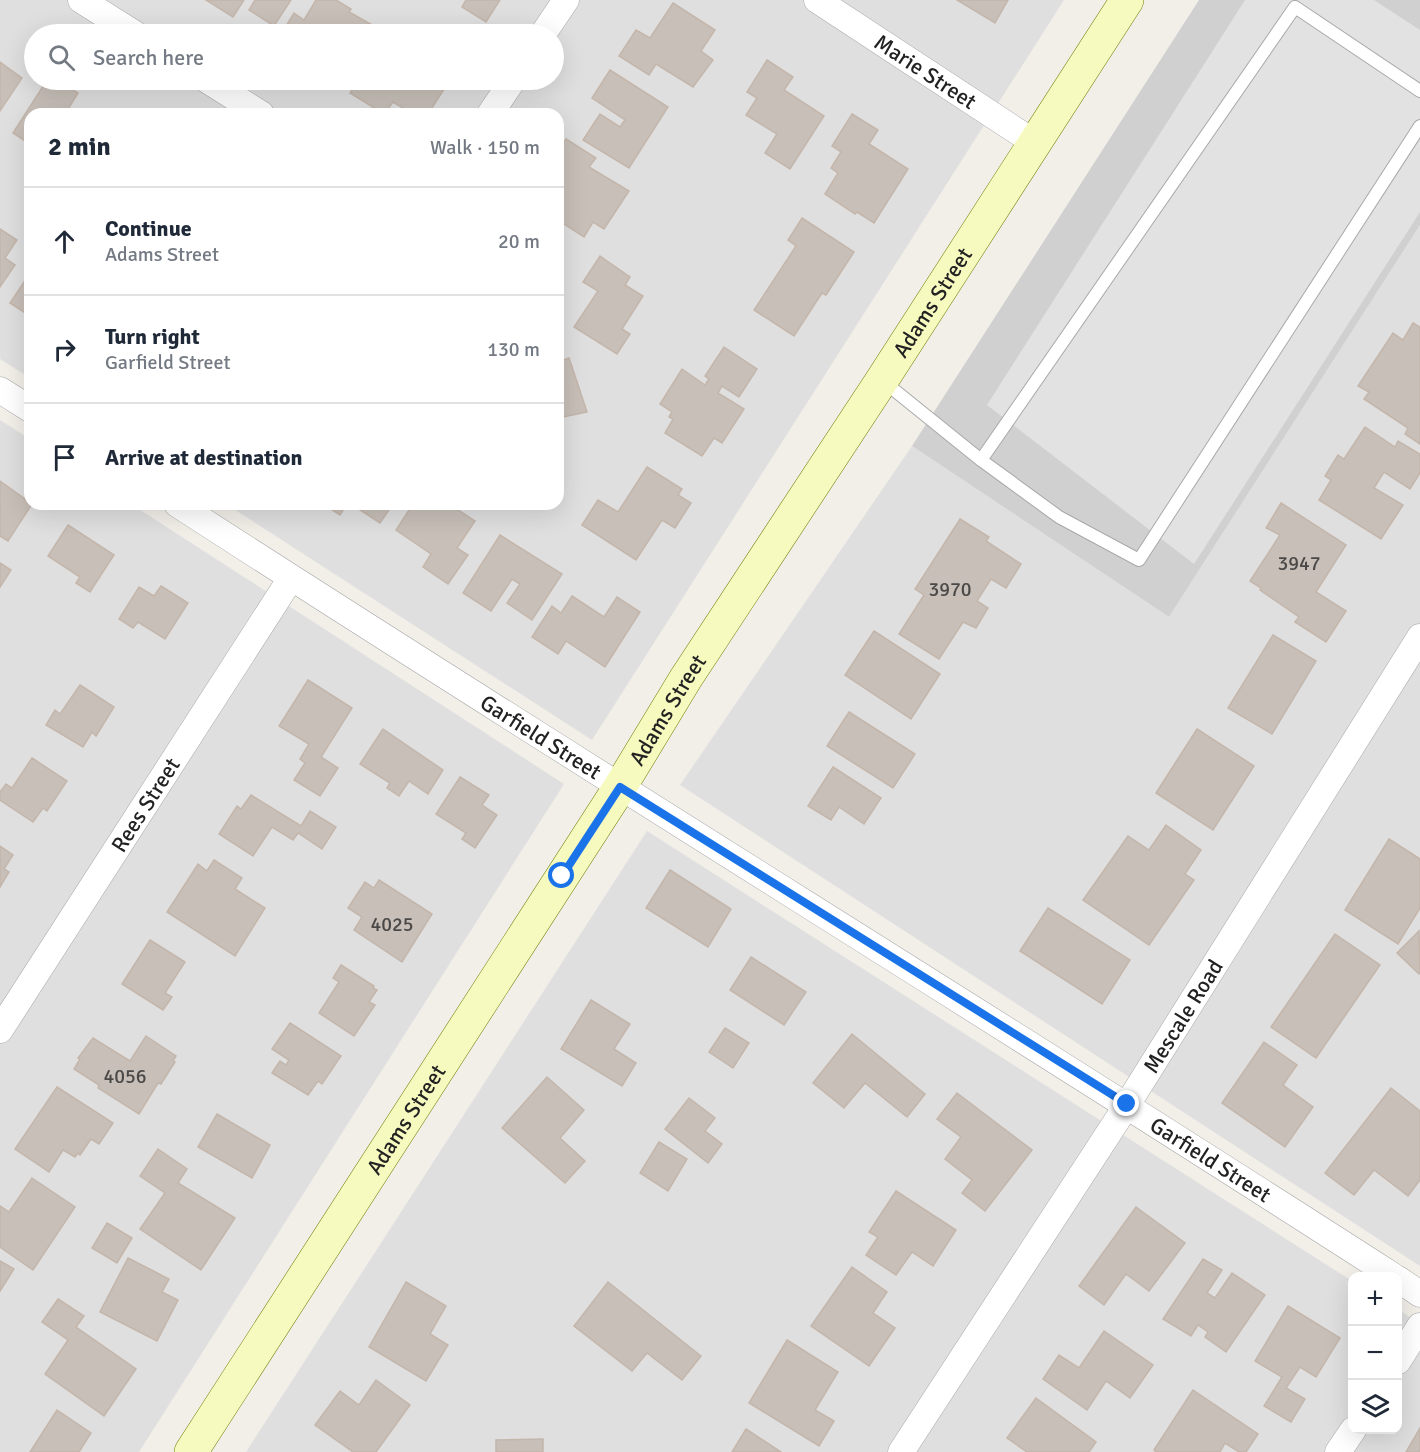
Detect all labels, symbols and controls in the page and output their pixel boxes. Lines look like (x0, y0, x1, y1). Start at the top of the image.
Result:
search box (24, 24, 564, 90)
street label: Marie Street (870, 28, 982, 115)
icon: search (45, 41, 78, 74)
text: Search here (93, 44, 204, 71)
text: 2 min (48, 131, 111, 163)
text: Walk · 150 m (430, 135, 540, 160)
text: Continue (105, 215, 192, 242)
icon: ahead (48, 225, 81, 258)
text: 20 m (498, 229, 540, 254)
text: Adams Street (105, 242, 219, 267)
street label: Adams Street (887, 242, 978, 362)
text: Turn right (105, 323, 200, 350)
icon: right (48, 333, 81, 366)
text: 130 m (487, 337, 540, 362)
text: Garfield Street (105, 350, 230, 375)
icon: arrive (48, 441, 81, 474)
text: Arrive at destination (105, 444, 302, 471)
house number: 3947 (1277, 551, 1321, 576)
house number: 3970 (928, 577, 972, 602)
street label: Adams Street (623, 649, 712, 770)
street label: Garfield Street (475, 688, 607, 785)
street label: Rees Street (105, 752, 185, 857)
route start (548, 862, 574, 888)
house number: 4025 (370, 912, 414, 937)
street label: Mescale Road (1137, 954, 1228, 1078)
street label: Adams Street (360, 1059, 451, 1179)
house number: 4056 (103, 1064, 147, 1089)
route end (1113, 1090, 1139, 1116)
street label: Garfield Street (1145, 1111, 1277, 1208)
map controls (1348, 1272, 1402, 1434)
button: + (1348, 1272, 1402, 1326)
button: − (1348, 1326, 1402, 1380)
button: layers (1348, 1380, 1402, 1434)

